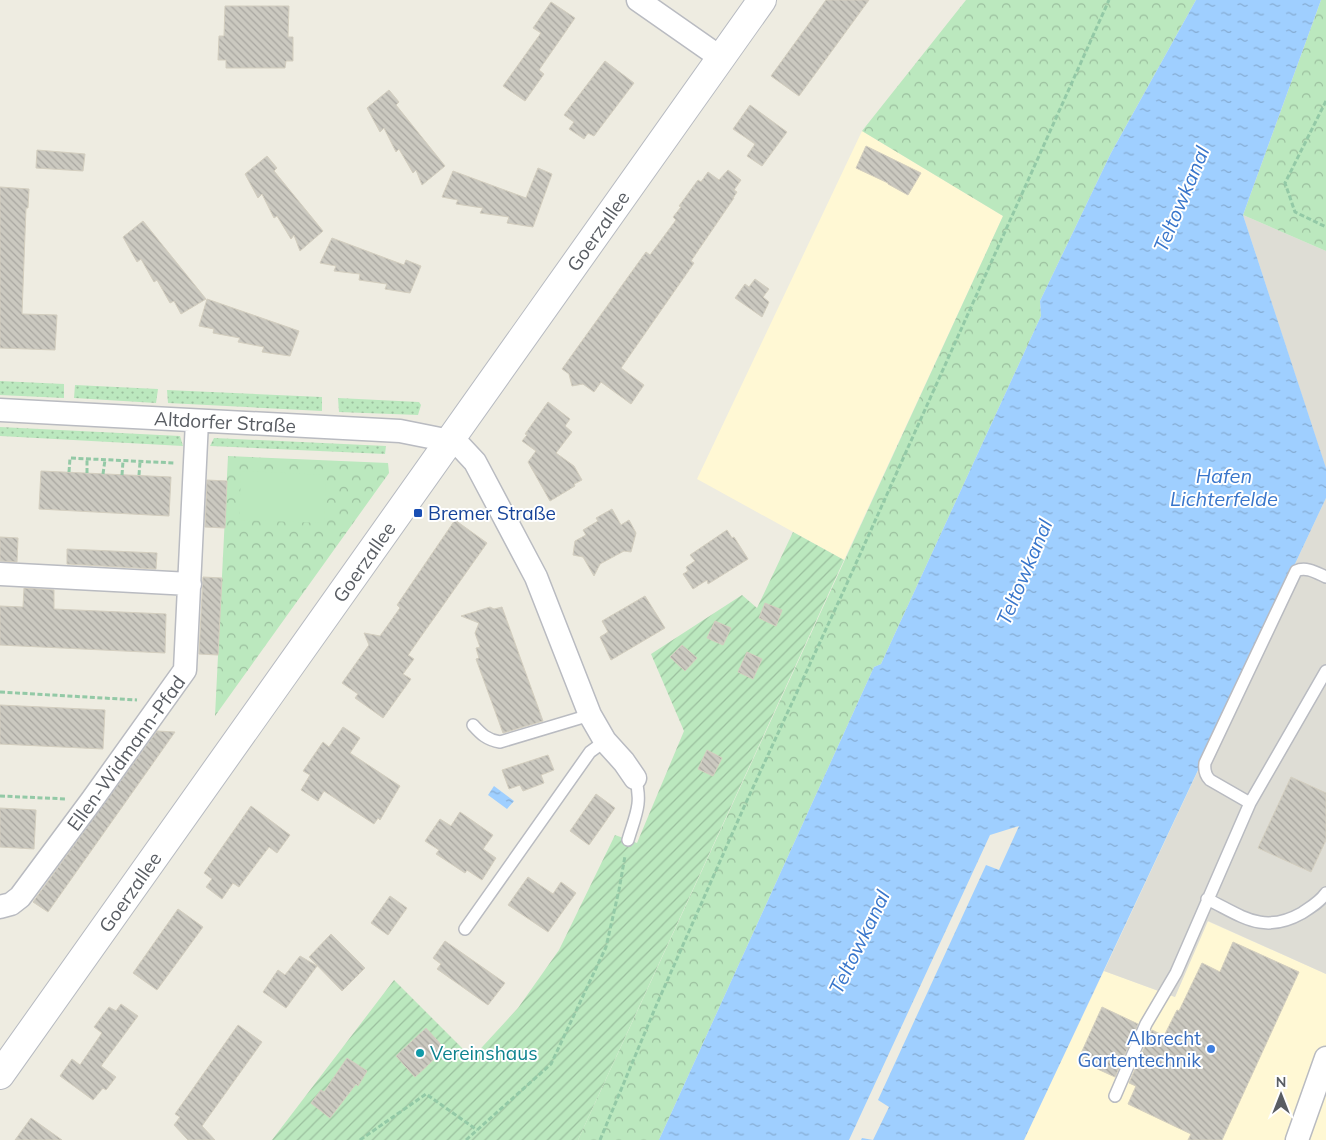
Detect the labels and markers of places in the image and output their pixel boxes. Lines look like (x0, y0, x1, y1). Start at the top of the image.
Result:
place label: Bremer Straße (428, 501, 556, 525)
marker: Bremer Straße (412, 507, 424, 519)
place label: Albrecht Gartentechnik (1077, 1026, 1201, 1072)
place label: Vereinshaus (430, 1041, 538, 1065)
marker: Albrecht Gartentechnik (1205, 1043, 1217, 1055)
marker: Vereinshaus (414, 1047, 426, 1059)

